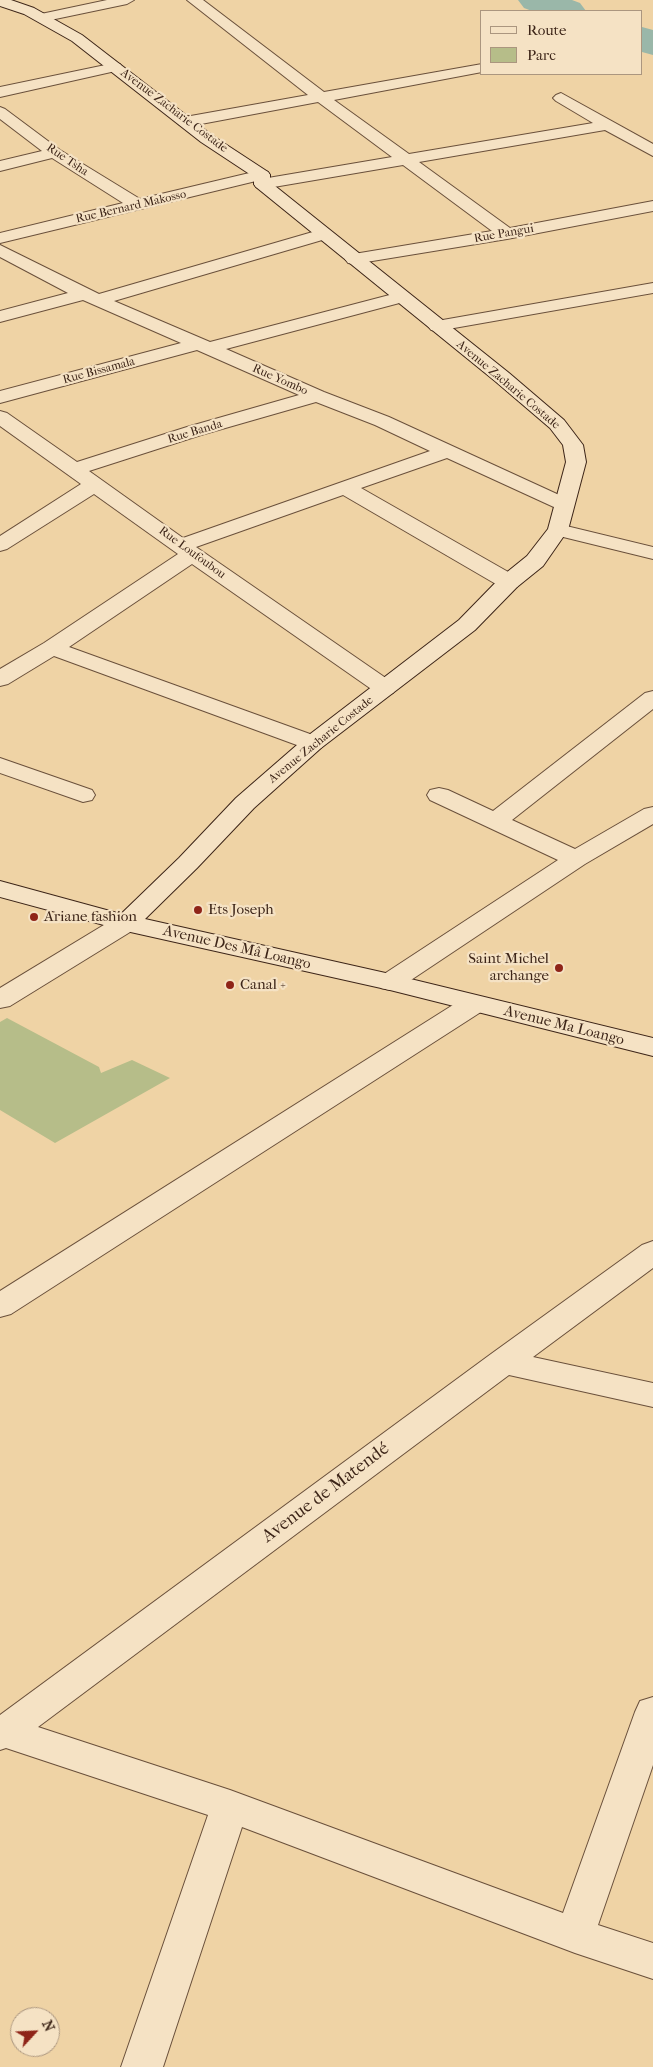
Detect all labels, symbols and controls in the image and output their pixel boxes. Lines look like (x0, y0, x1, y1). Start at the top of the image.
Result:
legend (480, 10, 643, 75)
text: Route (527, 21, 566, 39)
text: Parc (527, 46, 556, 64)
street label: Avenue Zacharie Costade (118, 66, 230, 156)
street label: Rue Tsha (43, 141, 91, 179)
street label: Rue Bernard Makosso (74, 187, 188, 227)
street label: Rue Pangui (473, 222, 535, 246)
street label: Avenue Zacharie Costade (453, 338, 563, 432)
street label: Rue Bissamala (61, 354, 137, 388)
street label: Rue Yombo (250, 361, 310, 399)
street label: Rue Banda (166, 417, 224, 447)
street label: Rue Loufoubou (156, 524, 228, 582)
street label: Avenue Zacharie Costade (266, 693, 376, 787)
place label: Ets Joseph (208, 901, 274, 919)
marker: Ets Joseph (192, 904, 204, 916)
place label: Ariane fashion (44, 908, 137, 926)
marker: Ariane fashion (28, 911, 40, 923)
street label: Avenue Des Mâ Loango (161, 922, 313, 974)
place label: Saint Michel archange (468, 950, 549, 985)
marker: Saint Michel archange (553, 962, 565, 974)
place label: Canal + (240, 976, 286, 994)
marker: Canal + (224, 979, 236, 991)
street label: Avenue Ma Loango (502, 1002, 626, 1050)
street label: Avenue de Matendé (258, 1438, 394, 1548)
north arrow (10, 2007, 60, 2057)
text: N (38, 2017, 58, 2034)

